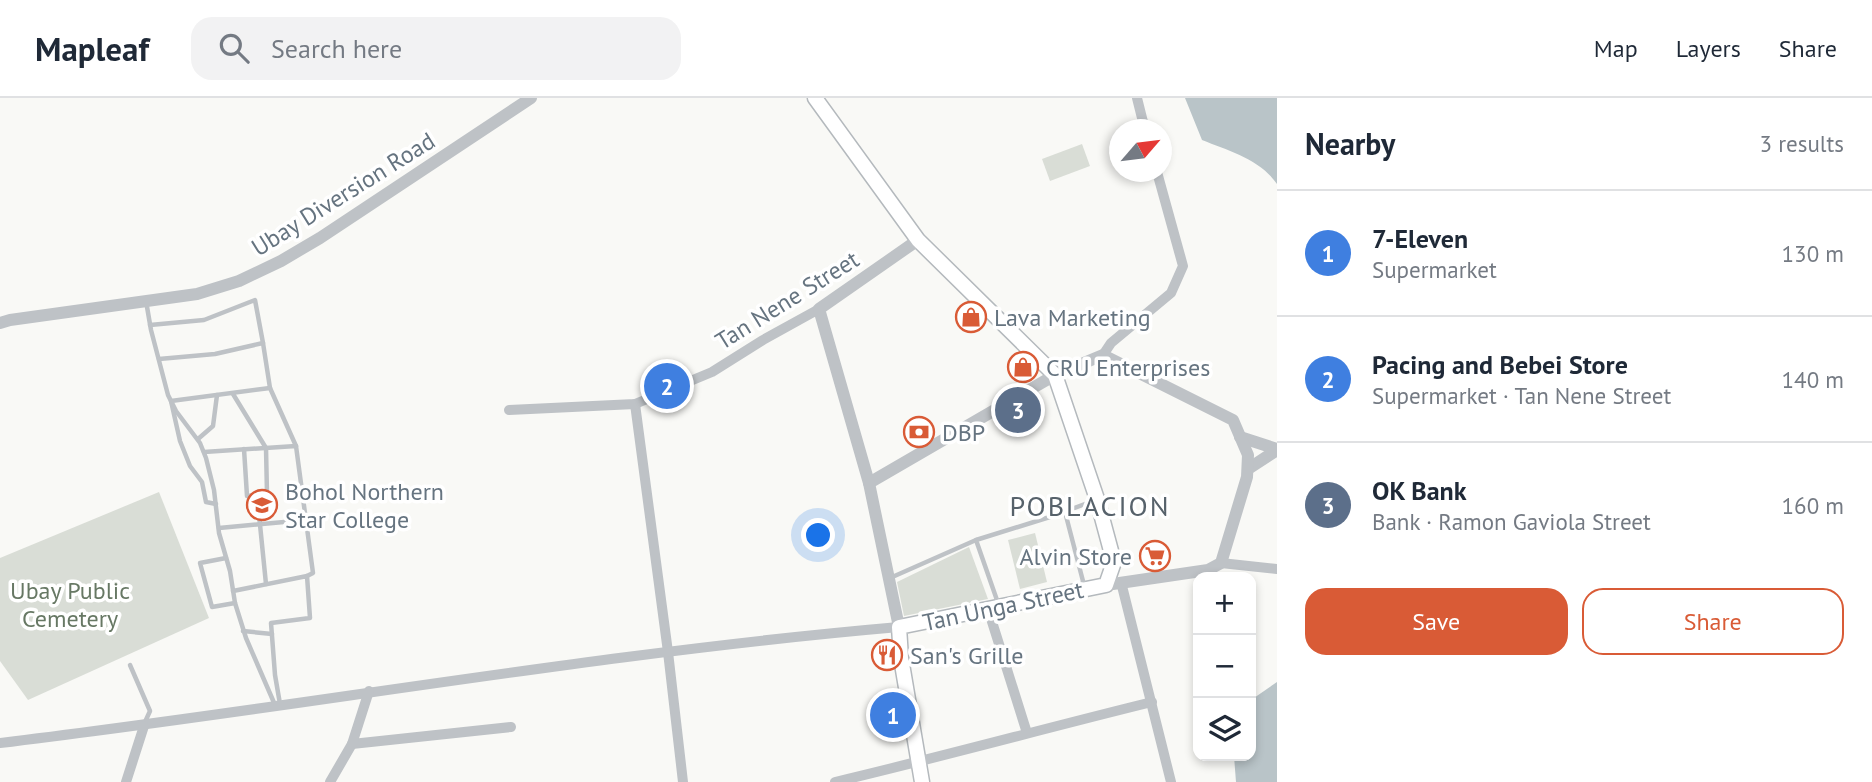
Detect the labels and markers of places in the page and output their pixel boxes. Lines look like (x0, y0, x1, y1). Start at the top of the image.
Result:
shop icon: Lava Marketing (954, 300, 988, 334)
place label: Lava Marketing (994, 302, 1151, 333)
shop icon: CRU Enterprises (1006, 350, 1040, 384)
place label: CRU Enterprises (1046, 352, 1210, 383)
pin: 2 (644, 360, 690, 412)
pin: 3 (995, 384, 1041, 436)
bank icon: DBP (902, 415, 936, 449)
place label: DBP (942, 417, 985, 448)
place label: Bohol Northern Star College (285, 476, 444, 535)
school or university icon: Bohol Northern Star College (245, 488, 279, 522)
supermarket icon: Alvin Store (1138, 539, 1172, 573)
place label: Alvin Store (1020, 541, 1132, 572)
restaurant icon: San's Grille (870, 638, 904, 672)
place label: San's Grille (910, 640, 1024, 671)
pin: 1 (870, 689, 916, 741)

